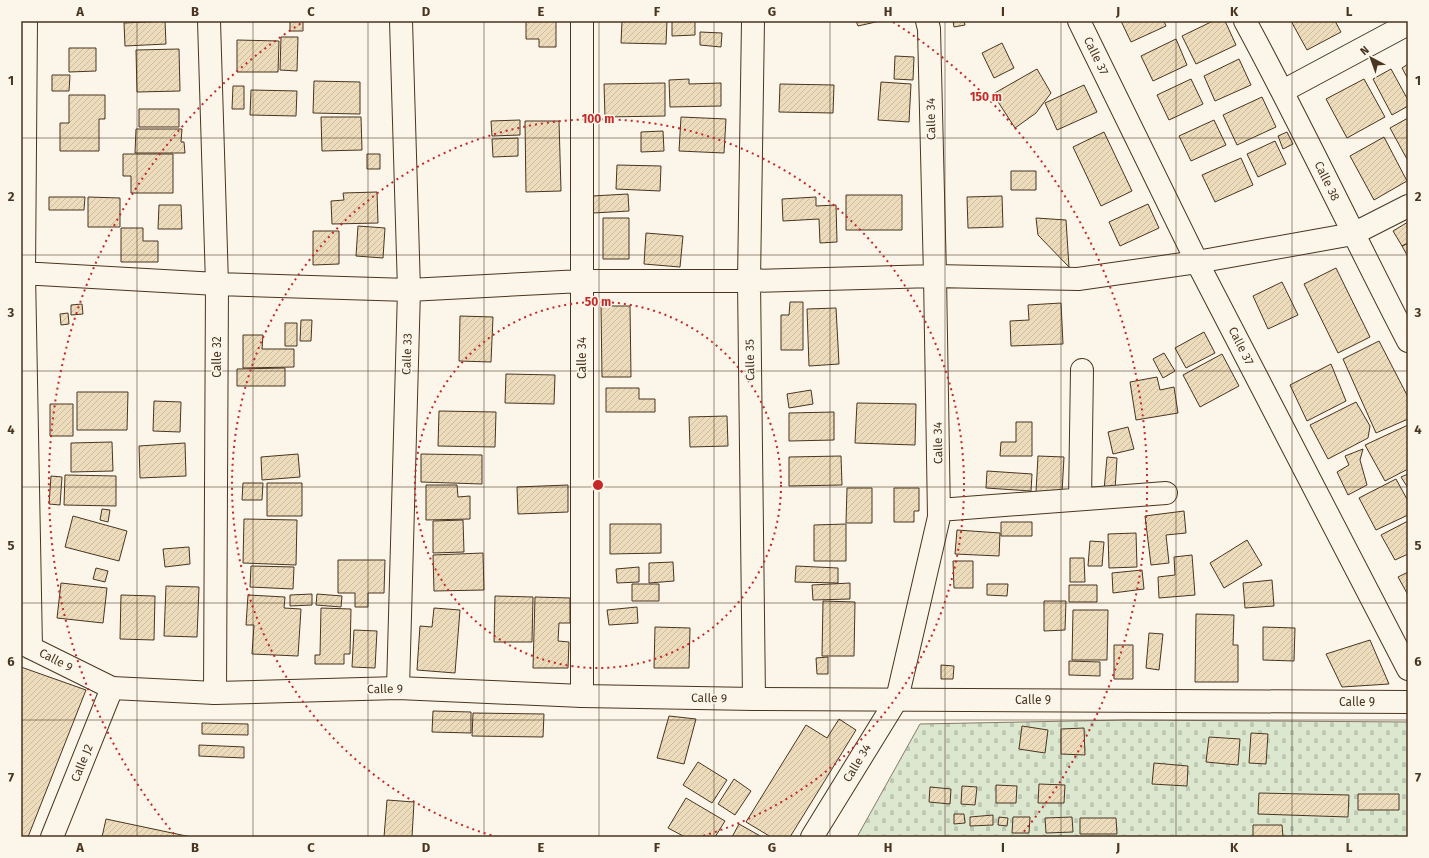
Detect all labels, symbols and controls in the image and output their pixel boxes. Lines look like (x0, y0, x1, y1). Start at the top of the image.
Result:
text: A (75, 4, 84, 19)
text: B (191, 4, 199, 19)
text: C (307, 4, 315, 19)
text: D (422, 4, 431, 19)
text: E (538, 4, 545, 19)
text: F (654, 4, 661, 19)
text: G (768, 4, 776, 19)
text: H (884, 4, 892, 19)
text: I (1001, 4, 1005, 19)
text: J (1115, 4, 1120, 19)
text: K (1230, 4, 1239, 19)
text: L (1346, 4, 1353, 19)
street label: Calle 37 (1081, 35, 1111, 77)
north arrow (1351, 38, 1391, 78)
text: N (1358, 44, 1372, 58)
text: 1 (8, 73, 14, 88)
text: 1 (1415, 73, 1421, 88)
text: 150 m (970, 90, 1002, 104)
street label: Calle 34 (924, 97, 938, 140)
text: 100 m (582, 112, 614, 126)
street label: Calle 38 (1311, 159, 1343, 203)
text: 2 (8, 189, 15, 204)
text: 2 (1415, 189, 1422, 204)
text: 50 m (585, 295, 611, 309)
text: 3 (7, 305, 15, 320)
text: 3 (1414, 305, 1422, 320)
street label: Calle 37 (1225, 325, 1257, 367)
street label: Calle 33 (399, 333, 415, 375)
street label: Calle 32 (210, 336, 224, 378)
street label: Calle 34 (575, 336, 589, 379)
street label: Calle 35 (743, 339, 757, 381)
street label: Calle 34 (931, 421, 945, 464)
text: 4 (7, 422, 15, 437)
text: 4 (1414, 422, 1422, 437)
centre of rings (591, 478, 605, 492)
text: 5 (8, 538, 15, 553)
text: 5 (1415, 538, 1422, 553)
street label: Calle 9 (37, 646, 75, 674)
text: 6 (7, 654, 15, 669)
text: 6 (1414, 654, 1422, 669)
street label: Calle 9 (367, 682, 403, 696)
street label: Calle 9 (691, 691, 727, 705)
street label: Calle 9 (1015, 693, 1051, 707)
street label: Calle 9 (1339, 695, 1375, 709)
street label: Calle 34 (840, 741, 874, 785)
street label: Calle J2 (68, 742, 96, 784)
text: 7 (8, 770, 14, 785)
text: 7 (1415, 770, 1421, 785)
text: A (75, 840, 84, 855)
text: B (191, 840, 199, 855)
text: C (307, 840, 315, 855)
text: D (422, 840, 431, 855)
text: E (538, 840, 545, 855)
text: F (654, 840, 661, 855)
text: G (768, 840, 776, 855)
text: H (884, 840, 892, 855)
text: I (1001, 840, 1005, 855)
text: J (1115, 840, 1120, 855)
text: K (1230, 840, 1239, 855)
text: L (1346, 840, 1353, 855)

